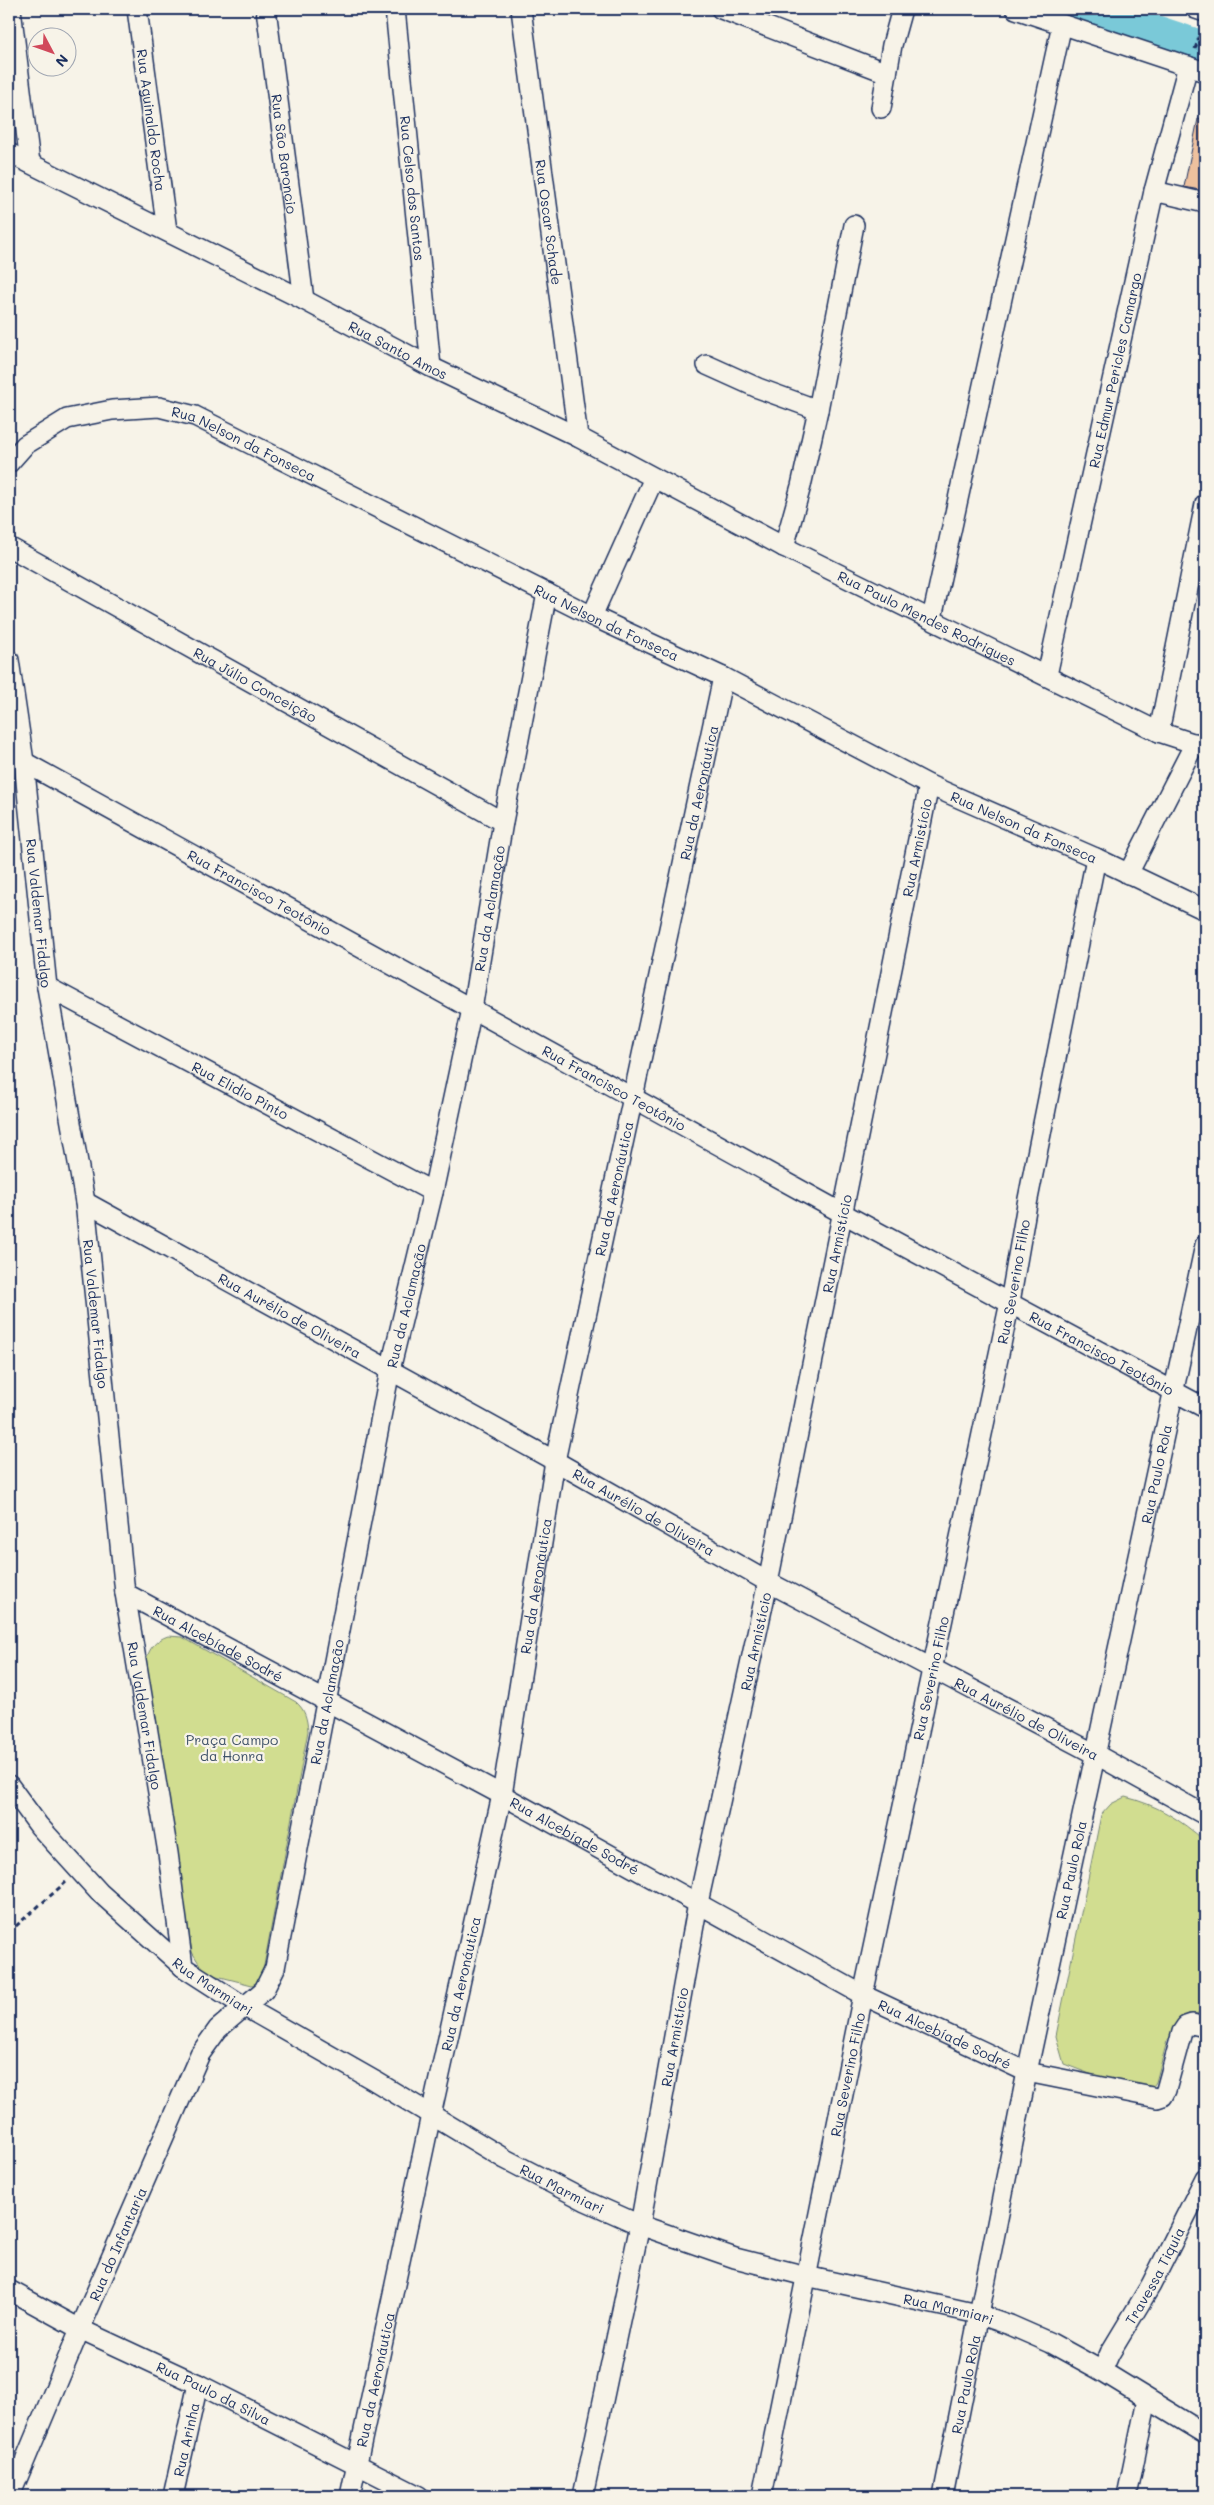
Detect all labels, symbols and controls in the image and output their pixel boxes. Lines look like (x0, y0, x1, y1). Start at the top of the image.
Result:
north arrow (28, 28, 78, 78)
street label: Rua Aguinaldo Rocha (133, 48, 171, 192)
text: N (52, 51, 73, 71)
street label: Rua São Baroncio (268, 93, 302, 215)
street label: Rua Celso dos Santos (396, 115, 430, 262)
street label: Rua Oscar Schade (532, 158, 567, 286)
street label: Rua Edmur Pericles Camargo (1084, 271, 1145, 470)
street label: Rua Santo Amos (345, 316, 451, 383)
street label: Rua Nelson da Fonseca (170, 401, 319, 485)
street label: Rua Paulo Mendes Rodrigues (835, 566, 1019, 670)
street label: Rua Nelson da Fonseca (531, 579, 682, 665)
street label: Rua Júlio Conceição (190, 642, 320, 726)
street label: Rua da Aeronáutica (675, 724, 722, 862)
street label: Rua Nelson da Fonseca (948, 786, 1100, 867)
street label: Rua Armistício (897, 796, 936, 899)
street label: Rua Valdemar Fidalgo (22, 838, 57, 989)
street label: Rua da Aclamação (469, 844, 508, 973)
street label: Rua Francisco Teotônio (184, 845, 335, 939)
street label: Rua Francisco Teotônio (539, 1040, 689, 1135)
street label: Rua Elidio Pinto (189, 1056, 292, 1123)
street label: Rua da Aeronáutica (590, 1120, 637, 1258)
street label: Rua Armistício (817, 1192, 856, 1295)
street label: Rua Severino Filho (992, 1218, 1034, 1346)
street label: Rua Valdemar Fidalgo (79, 1238, 114, 1389)
street label: Rua da Aclamação (381, 1242, 430, 1370)
street label: Rua Aurélio de Oliveira (215, 1268, 365, 1362)
street label: Rua Francisco Teotônio (1026, 1306, 1177, 1399)
street label: Rua Paulo Rola (1136, 1423, 1176, 1525)
street label: Rua Aurélio de Oliveira (569, 1464, 719, 1559)
street label: Rua da Aeronáutica (515, 1517, 555, 1655)
street label: Rua Armistício (735, 1590, 775, 1692)
street label: Rua Alcebíade Sodré (150, 1600, 287, 1686)
street label: Rua Severino Filho (908, 1614, 953, 1742)
street label: Rua da Aclamação (305, 1637, 348, 1766)
street label: Rua Valdemar Fidalgo (124, 1640, 167, 1791)
street label: Rua Aurélio de Oliveira (951, 1672, 1102, 1764)
park label: Praça Campo da Honra (186, 1730, 278, 1765)
street label: Rua Alcebíade Sodré (507, 1792, 643, 1879)
street label: Rua Paulo Rola (1051, 1819, 1090, 1921)
street label: Rua da Aeronáutica (436, 1915, 484, 2053)
street label: Rua Marmiari (169, 1953, 256, 2019)
street label: Rua Armistício (656, 1986, 692, 2088)
street label: Rua Alcebíade Sodré (875, 1994, 1015, 2073)
street label: Rua Severino Filho (825, 2011, 869, 2138)
street label: Rua Marmiari (517, 2159, 608, 2218)
street label: Rua do Infantaria (84, 2184, 150, 2304)
street label: Travessa Tiquia (1120, 2224, 1188, 2328)
street label: Rua Marmiari (902, 2288, 996, 2328)
street label: Rua da Aeronáutica (351, 2310, 398, 2449)
street label: Rua Paulo Rola (946, 2333, 984, 2435)
street label: Rua Paulo da Silva (153, 2356, 274, 2429)
street label: Rua Arinha (168, 2401, 203, 2478)

